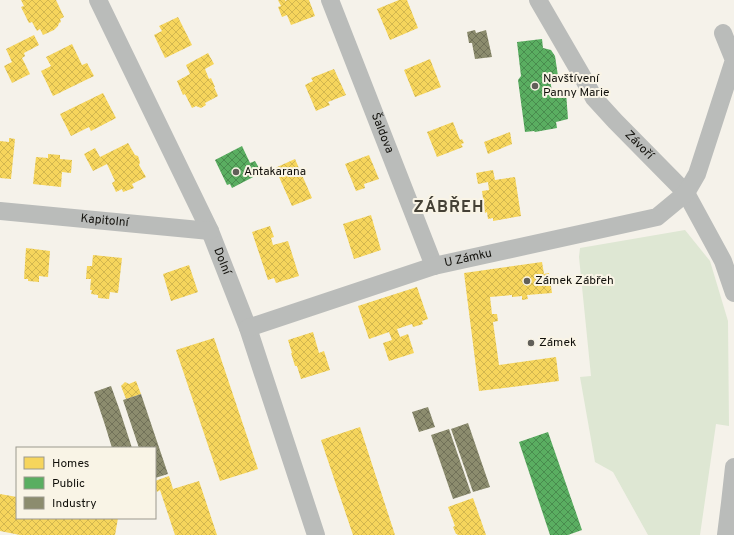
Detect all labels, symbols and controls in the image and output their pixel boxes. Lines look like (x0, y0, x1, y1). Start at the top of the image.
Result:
place label: Navštívení Panny Marie (543, 71, 609, 101)
marker: Navštívení Panny Marie (530, 81, 540, 91)
street label: Šaldova (367, 111, 397, 156)
street label: Závoří (621, 127, 657, 164)
place label: Antakarana (244, 164, 306, 180)
marker: Antakarana (231, 167, 241, 177)
district label: ZÁBŘEH (413, 196, 485, 218)
street label: Kapitolní (80, 211, 130, 231)
street label: Dolní (209, 245, 235, 278)
street label: U Zámku (443, 245, 493, 272)
place label: Zámek Zábřeh (535, 273, 614, 289)
marker: Zámek Zábřeh (522, 276, 532, 286)
place label: Zámek (539, 335, 576, 351)
marker: Zámek (526, 338, 536, 348)
legend (16, 447, 156, 519)
text: Homes (52, 456, 89, 472)
text: Public (52, 476, 85, 492)
text: Industry (52, 496, 97, 512)

